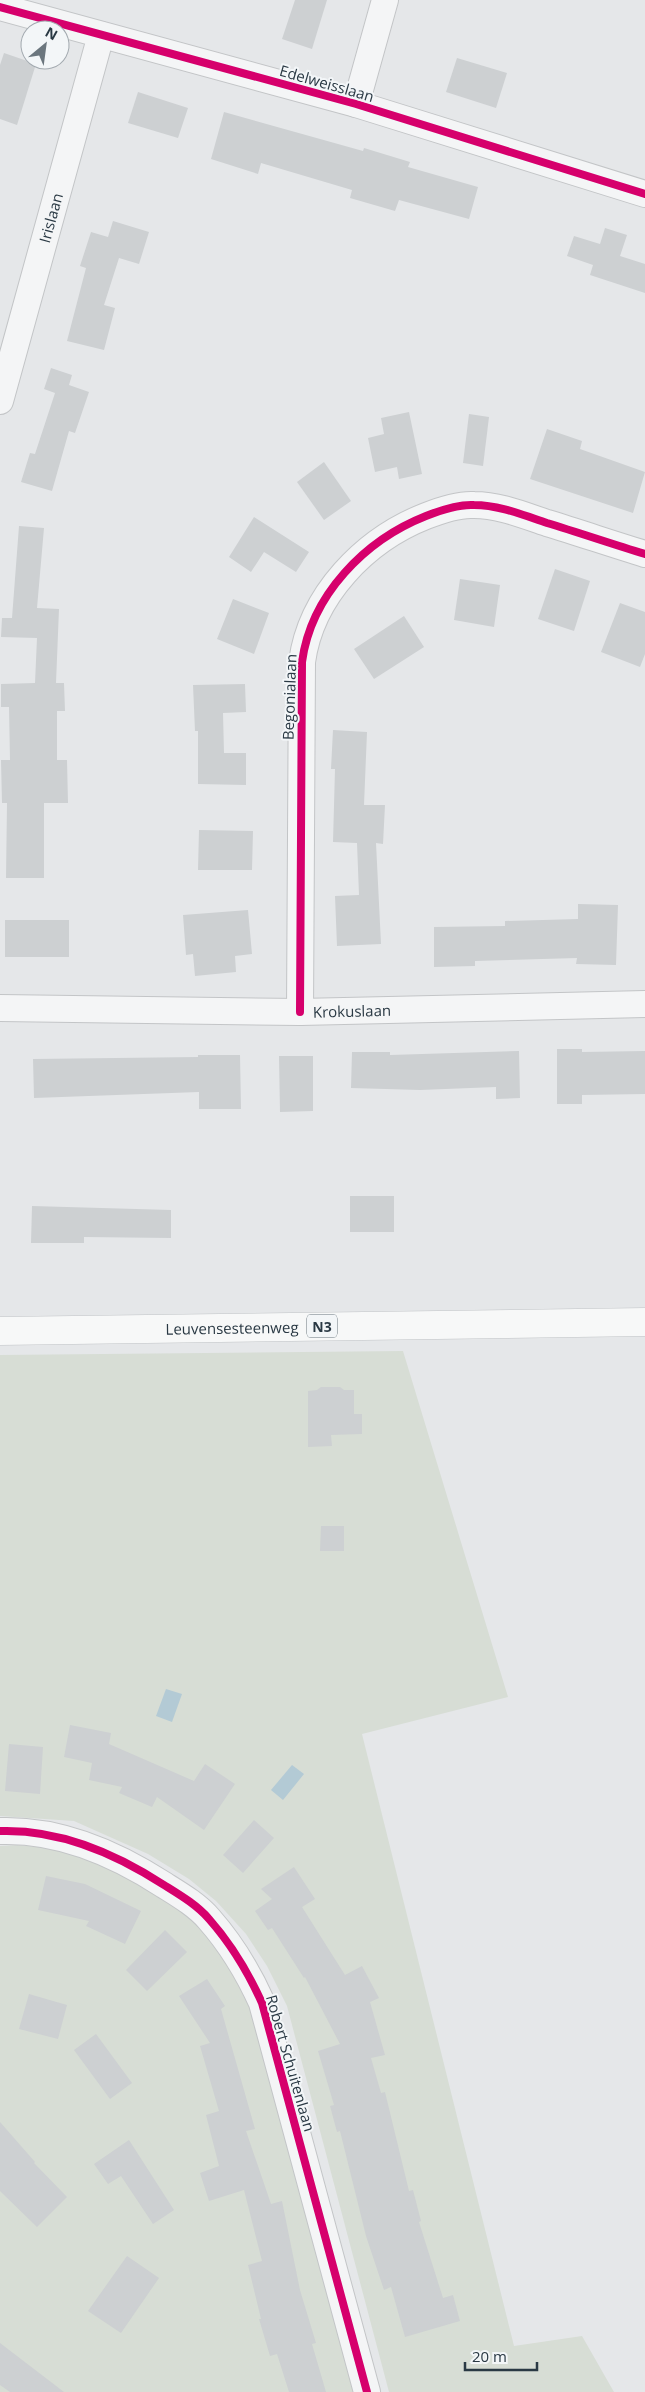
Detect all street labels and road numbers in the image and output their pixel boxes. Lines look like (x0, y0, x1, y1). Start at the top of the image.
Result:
street label: Edelweisslaan (277, 60, 377, 106)
street label: Irislaan (34, 191, 67, 245)
street label: Begonialaan (278, 654, 300, 740)
street label: Krokuslaan (313, 1000, 391, 1022)
road number: N3 (307, 1314, 337, 1338)
street label: Leuvensesteenweg (165, 1317, 299, 1339)
street label: Robert Schuitenlaan (262, 1992, 320, 2134)

